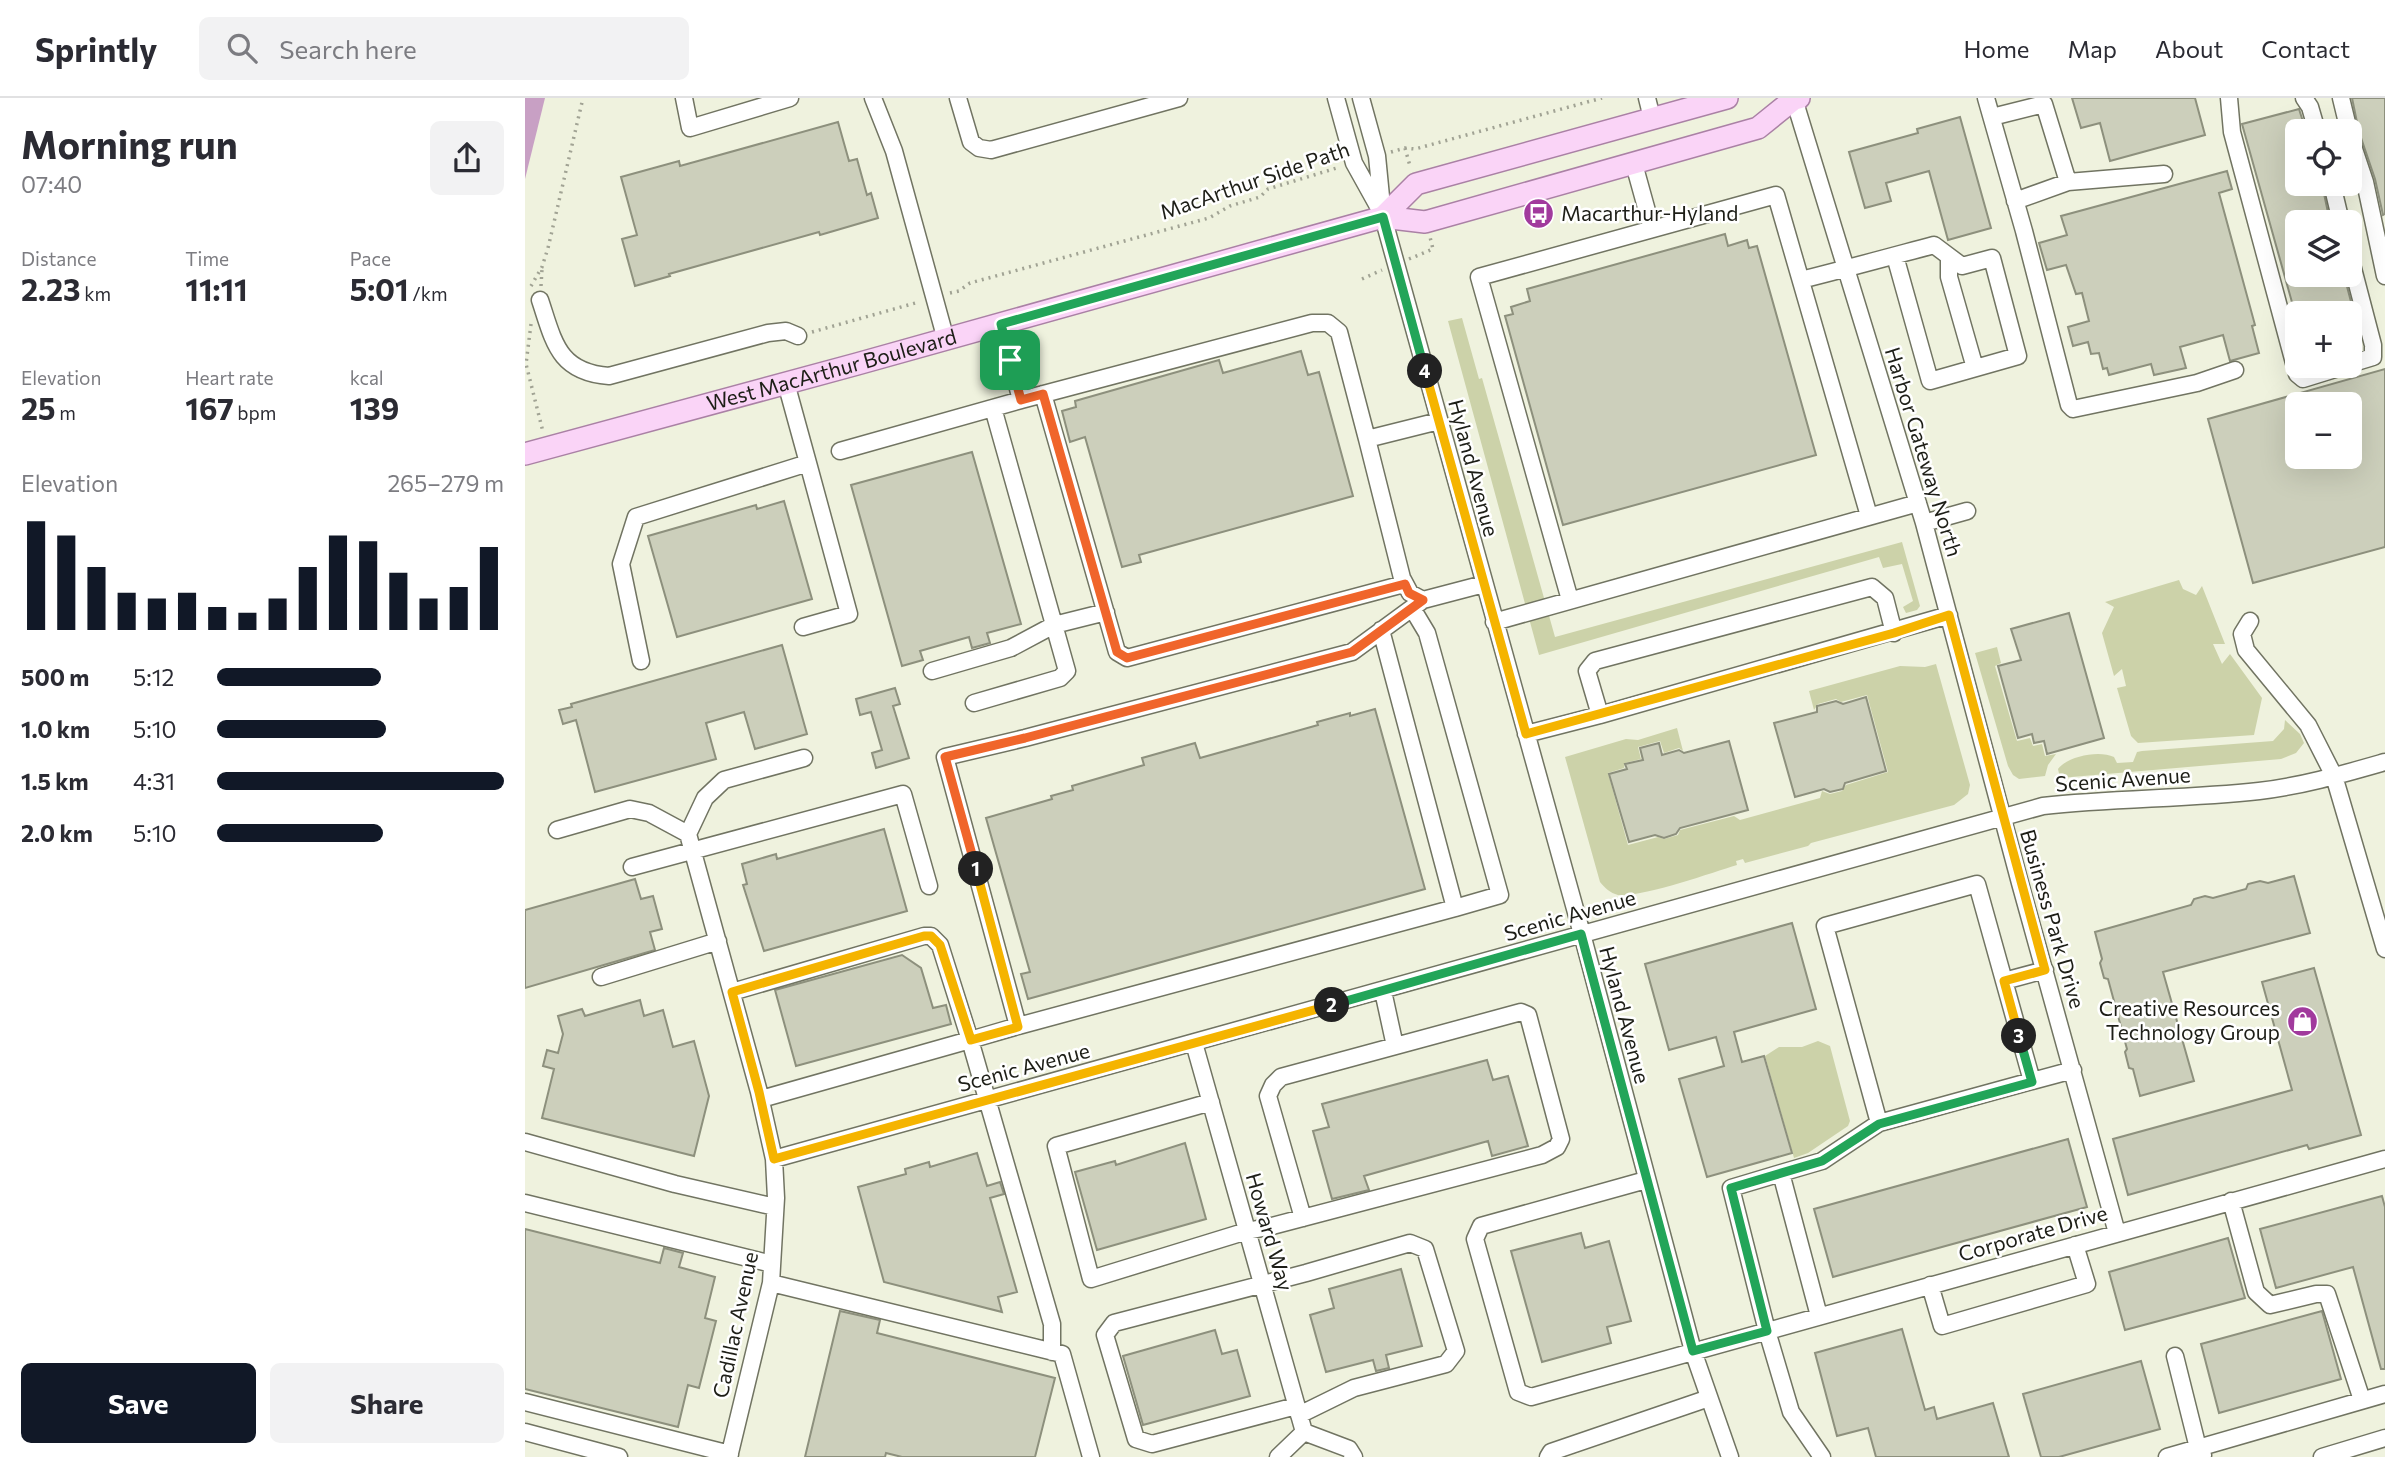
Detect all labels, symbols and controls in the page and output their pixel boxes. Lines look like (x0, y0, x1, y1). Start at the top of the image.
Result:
search box (199, 17, 689, 80)
text: Sprintly (35, 28, 157, 69)
icon: search (223, 29, 261, 67)
text: Search here (279, 33, 417, 64)
text: Home (1964, 34, 2030, 63)
text: Map (2068, 34, 2117, 63)
text: About (2155, 34, 2223, 63)
text: Contact (2261, 34, 2350, 63)
map controls (2285, 119, 2362, 469)
button: locate (2285, 119, 2362, 196)
text: Morning run (21, 120, 238, 167)
button: share (430, 121, 504, 195)
street label: MacArthur Side Path (1157, 135, 1353, 224)
text: 07:40 (21, 170, 82, 198)
bus stop icon: Macarthur-Hyland (1521, 197, 1555, 231)
place label: Macarthur-Hyland (1561, 200, 1738, 225)
button: layers (2285, 210, 2362, 287)
text: Distance (21, 247, 97, 270)
text: Time (185, 247, 229, 270)
text: Pace (350, 247, 391, 270)
text: 2.23 (21, 270, 81, 307)
text: 11:11 (185, 270, 248, 307)
text: 5:01 (350, 270, 409, 307)
text: km (81, 282, 111, 305)
text: /km (409, 282, 448, 305)
button: + (2285, 301, 2362, 378)
street label: West MacArthur Boulevard (704, 323, 959, 415)
pin (980, 330, 1040, 390)
icon: arrive (991, 341, 1029, 379)
street label: Harbor Gateway North (1881, 344, 1968, 559)
pin: 4 (1408, 354, 1443, 388)
text: 4 (1419, 359, 1430, 382)
text: Elevation (21, 366, 101, 389)
text: Heart rate (185, 366, 274, 389)
text: kcal (350, 366, 384, 389)
text: 25 (21, 389, 56, 426)
text: 167 (185, 389, 234, 426)
text: 139 (350, 389, 399, 426)
button: − (2285, 392, 2362, 469)
street label: Hyland Avenue (1444, 396, 1505, 539)
text: m (56, 401, 76, 424)
text: bpm (234, 401, 276, 424)
text: Elevation (21, 469, 118, 497)
text: 265–279 m (387, 469, 504, 497)
text: 500 m (21, 663, 89, 691)
text: 5:12 (133, 663, 174, 691)
text: 1.0 km (21, 715, 90, 743)
text: 5:10 (133, 715, 176, 743)
street label: Scenic Avenue (2054, 761, 2191, 796)
text: 1.5 km (21, 767, 89, 795)
text: 4:31 (133, 767, 175, 795)
text: 2.0 km (21, 819, 93, 847)
text: 5:10 (133, 819, 176, 847)
street label: Business Park Drive (2016, 826, 2091, 1011)
pin: 1 (959, 852, 993, 886)
text: 1 (971, 857, 980, 880)
street label: Scenic Avenue (1501, 884, 1638, 945)
street label: Hyland Avenue (1595, 943, 1656, 1086)
pin: 2 (1315, 988, 1349, 1023)
text: 2 (1326, 993, 1337, 1016)
place label: Creative Resources Technology Group (2099, 995, 2280, 1044)
shop icon: Creative Resources Technology Group (2286, 1004, 2320, 1038)
pin: 3 (2001, 1018, 2037, 1054)
text: 3 (2013, 1024, 2024, 1047)
street label: Scenic Avenue (955, 1037, 1092, 1096)
street label: Howard Way (1242, 1170, 1299, 1294)
street label: Corporate Drive (1955, 1199, 2110, 1266)
street label: Cadillac Avenue (707, 1249, 762, 1400)
button: Save (21, 1363, 256, 1443)
button: Share (270, 1363, 504, 1443)

